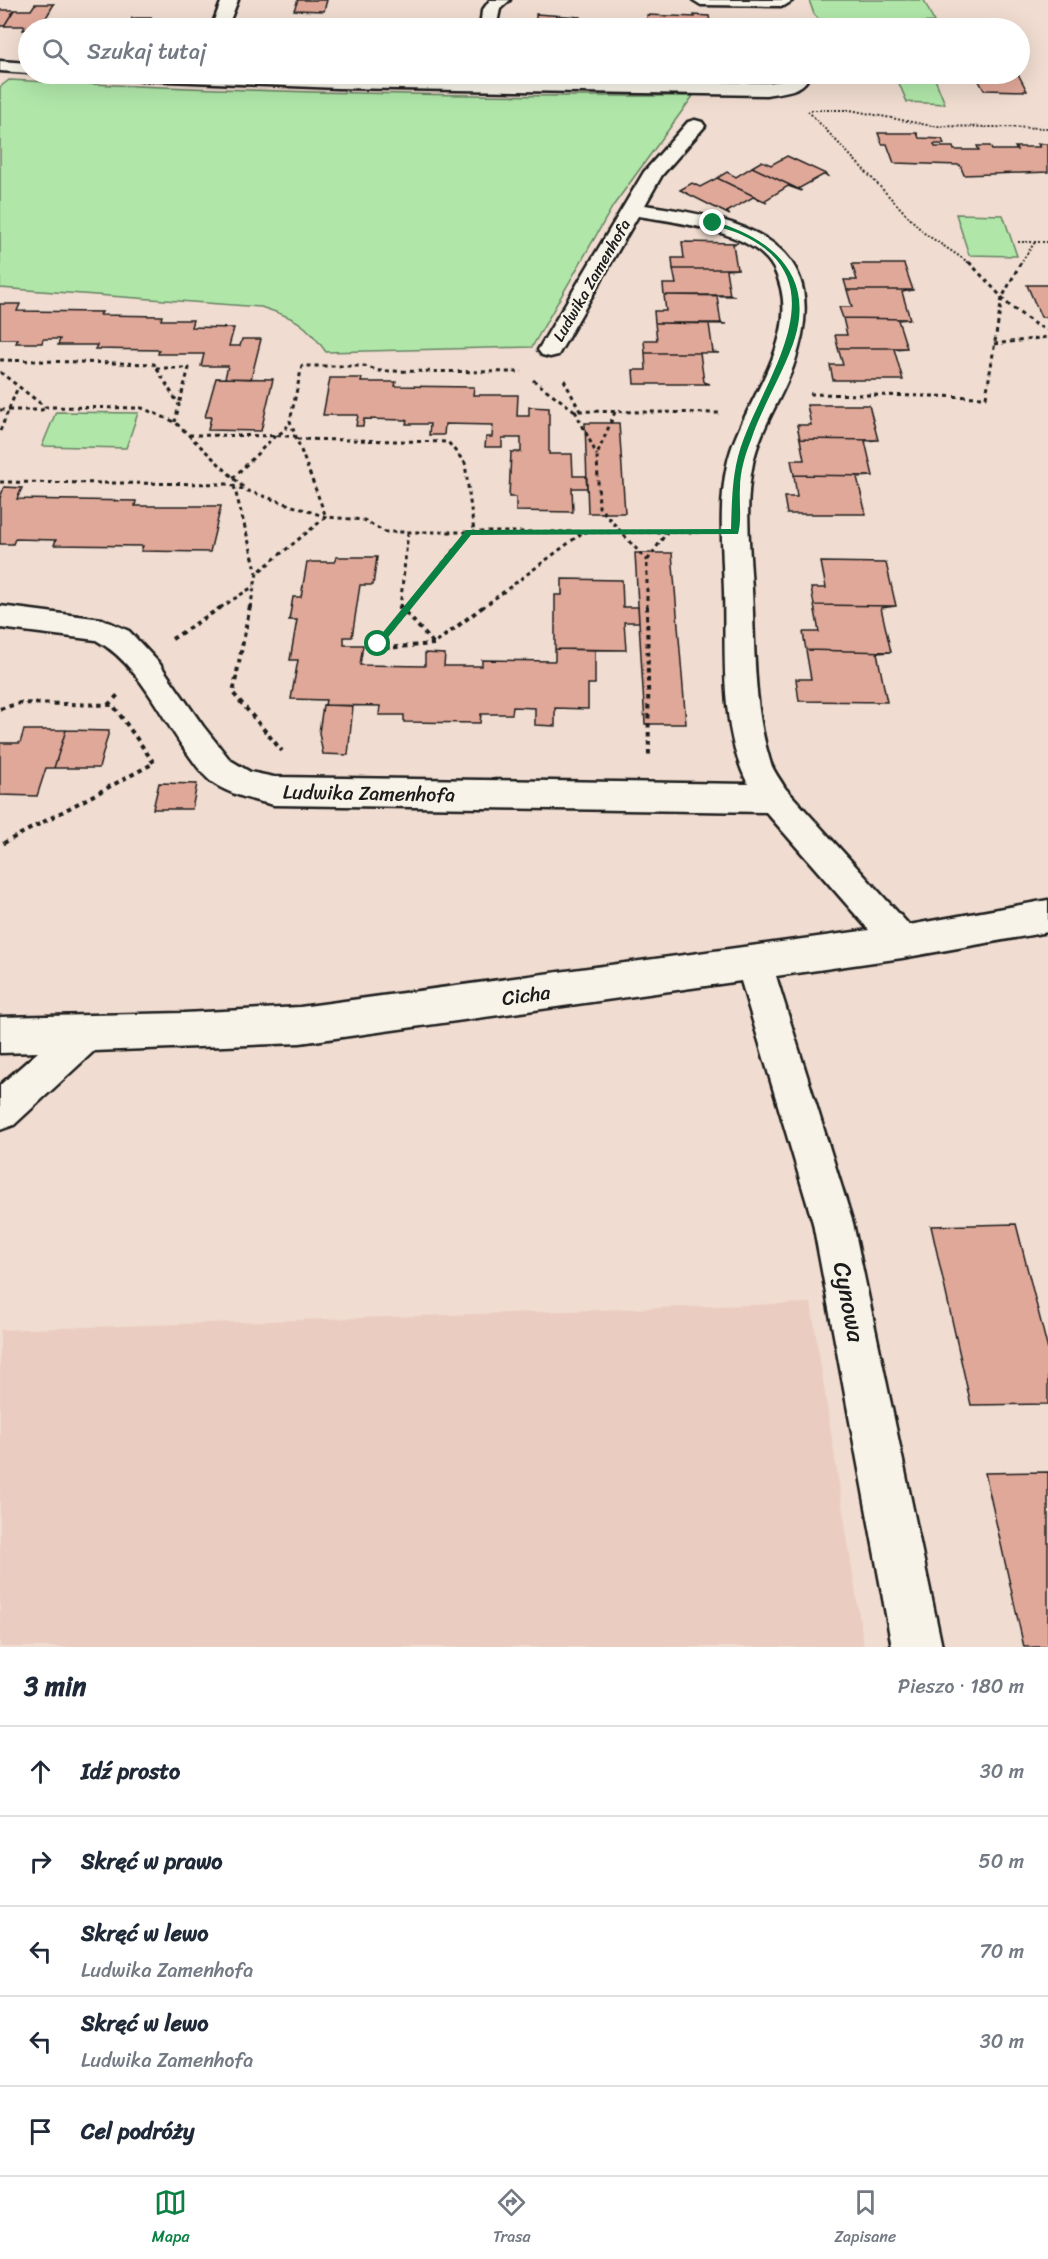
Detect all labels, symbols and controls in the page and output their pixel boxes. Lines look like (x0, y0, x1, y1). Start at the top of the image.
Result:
search box (18, 18, 1030, 84)
text: Szukaj tutaj (87, 32, 206, 71)
icon: search (39, 35, 72, 68)
route end (699, 209, 725, 235)
street label: Ludwika Zamenhofa (544, 213, 638, 347)
route start (364, 630, 390, 656)
street label: Ludwika Zamenhofa (283, 774, 455, 813)
street label: Cicha (500, 975, 553, 1016)
street label: Cynowa (821, 1258, 878, 1347)
text: 3 min (24, 1663, 86, 1709)
text: Pieszo · 180 m (898, 1669, 1024, 1704)
text: Idź prosto (81, 1752, 180, 1791)
text: 30 m (980, 1754, 1024, 1789)
icon: ahead (24, 1755, 57, 1788)
text: Skręć w prawo (81, 1842, 223, 1881)
text: 50 m (979, 1844, 1024, 1879)
icon: right (24, 1845, 57, 1878)
text: Skręć w lewo (81, 1914, 208, 1953)
text: 70 m (979, 1934, 1024, 1969)
icon: left (24, 1935, 57, 1968)
text: Ludwika Zamenhofa (81, 1953, 253, 1988)
text: Skręć w lewo (81, 2004, 208, 2043)
text: 30 m (980, 2024, 1024, 2059)
icon: left (24, 2025, 57, 2058)
text: Ludwika Zamenhofa (81, 2043, 253, 2078)
text: Cel podróży (81, 2112, 194, 2151)
icon: arrive (24, 2115, 57, 2148)
tab: Mapa (152, 2186, 189, 2251)
tab: Trasa (493, 2186, 531, 2251)
tab: Zapisane (834, 2186, 896, 2251)

